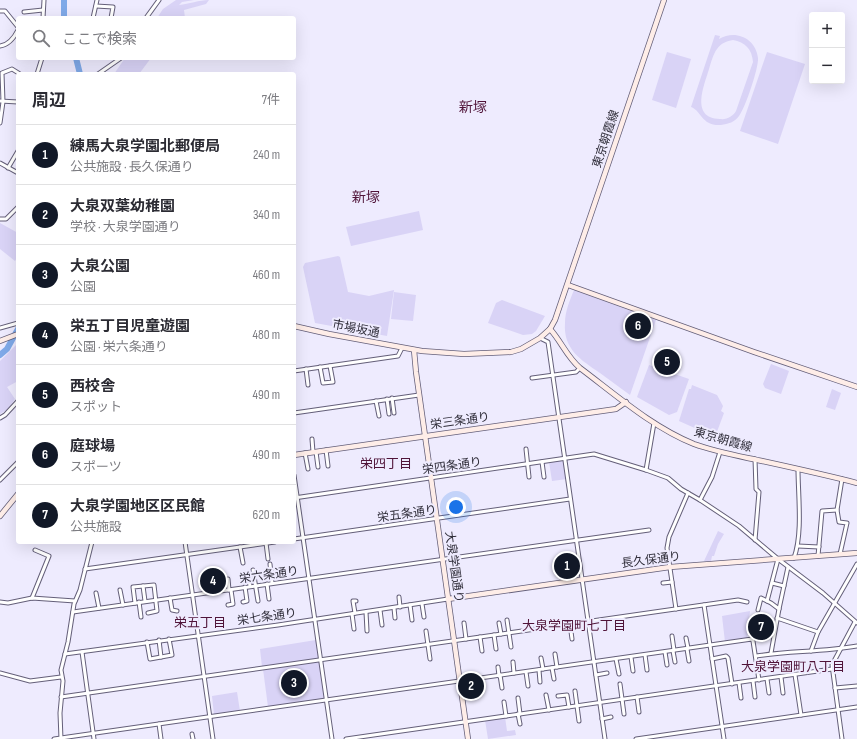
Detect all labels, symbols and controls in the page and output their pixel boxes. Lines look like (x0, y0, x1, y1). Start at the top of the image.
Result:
map controls (809, 12, 845, 84)
button: + (809, 12, 845, 48)
search box (16, 16, 296, 60)
icon: search (30, 27, 52, 49)
text: ここで検索 (62, 30, 137, 49)
button: − (809, 48, 845, 84)
text: 周辺 (32, 91, 66, 111)
text: 7件 (262, 92, 280, 108)
district label: 新塚 (459, 99, 487, 116)
street label: 東京朝霞線 (590, 108, 622, 170)
text: 練馬大泉学園北郵便局 (70, 137, 220, 156)
text: 1 (42, 147, 48, 163)
text: 240 m (253, 147, 280, 163)
text: 公共施設 · 長久保通り (70, 159, 194, 175)
district label: 新塚 (352, 189, 380, 206)
text: 大泉双葉幼稚園 (70, 197, 175, 216)
text: 2 (42, 207, 48, 223)
text: 340 m (253, 207, 280, 223)
text: 学校 · 大泉学園通り (70, 219, 181, 235)
text: 大泉公園 (70, 257, 130, 276)
text: 3 (42, 267, 48, 283)
text: 460 m (253, 267, 280, 283)
text: 公園 (70, 279, 96, 295)
pin: 6 (625, 311, 651, 341)
text: 栄五丁目児童遊園 (70, 317, 190, 336)
street label: 市場坂通 (331, 317, 381, 341)
text: 4 (42, 327, 48, 343)
text: 480 m (253, 327, 280, 343)
text: 公園 · 栄六条通り (70, 339, 168, 355)
pin: 5 (654, 347, 680, 377)
text: 西校舎 (70, 377, 115, 396)
text: 5 (42, 387, 48, 403)
text: 490 m (253, 387, 280, 403)
text: スポット (70, 399, 122, 415)
street label: 栄三条通り (429, 409, 491, 433)
street label: 東京朝霞線 (692, 425, 754, 455)
text: 庭球場 (70, 437, 115, 456)
text: 6 (42, 447, 48, 463)
text: 490 m (253, 447, 280, 463)
street label: 栄四条通り (421, 454, 483, 478)
district label: 栄四丁目 (360, 456, 412, 472)
text: スポーツ (70, 459, 122, 475)
text: 大泉学園地区区民館 (70, 497, 205, 516)
your location (446, 497, 466, 517)
street label: 栄五条通り (376, 502, 438, 526)
text: 7 (42, 507, 48, 523)
text: 620 m (253, 507, 280, 523)
text: 公共施設 (70, 519, 122, 535)
street label: 大泉学園通り (442, 530, 466, 604)
street label: 長久保通り (620, 549, 682, 571)
pin: 1 (554, 551, 580, 581)
street label: 栄六条通り (238, 563, 300, 587)
pin: 4 (200, 566, 226, 596)
street label: 栄七条通り (236, 605, 298, 629)
pin: 7 (748, 612, 774, 642)
district label: 栄五丁目 (174, 615, 226, 631)
district label: 大泉学園町七丁目 (522, 618, 626, 634)
district label: 大泉学園町八丁目 (741, 659, 845, 675)
pin: 3 (281, 668, 307, 698)
pin: 2 (458, 671, 484, 701)

